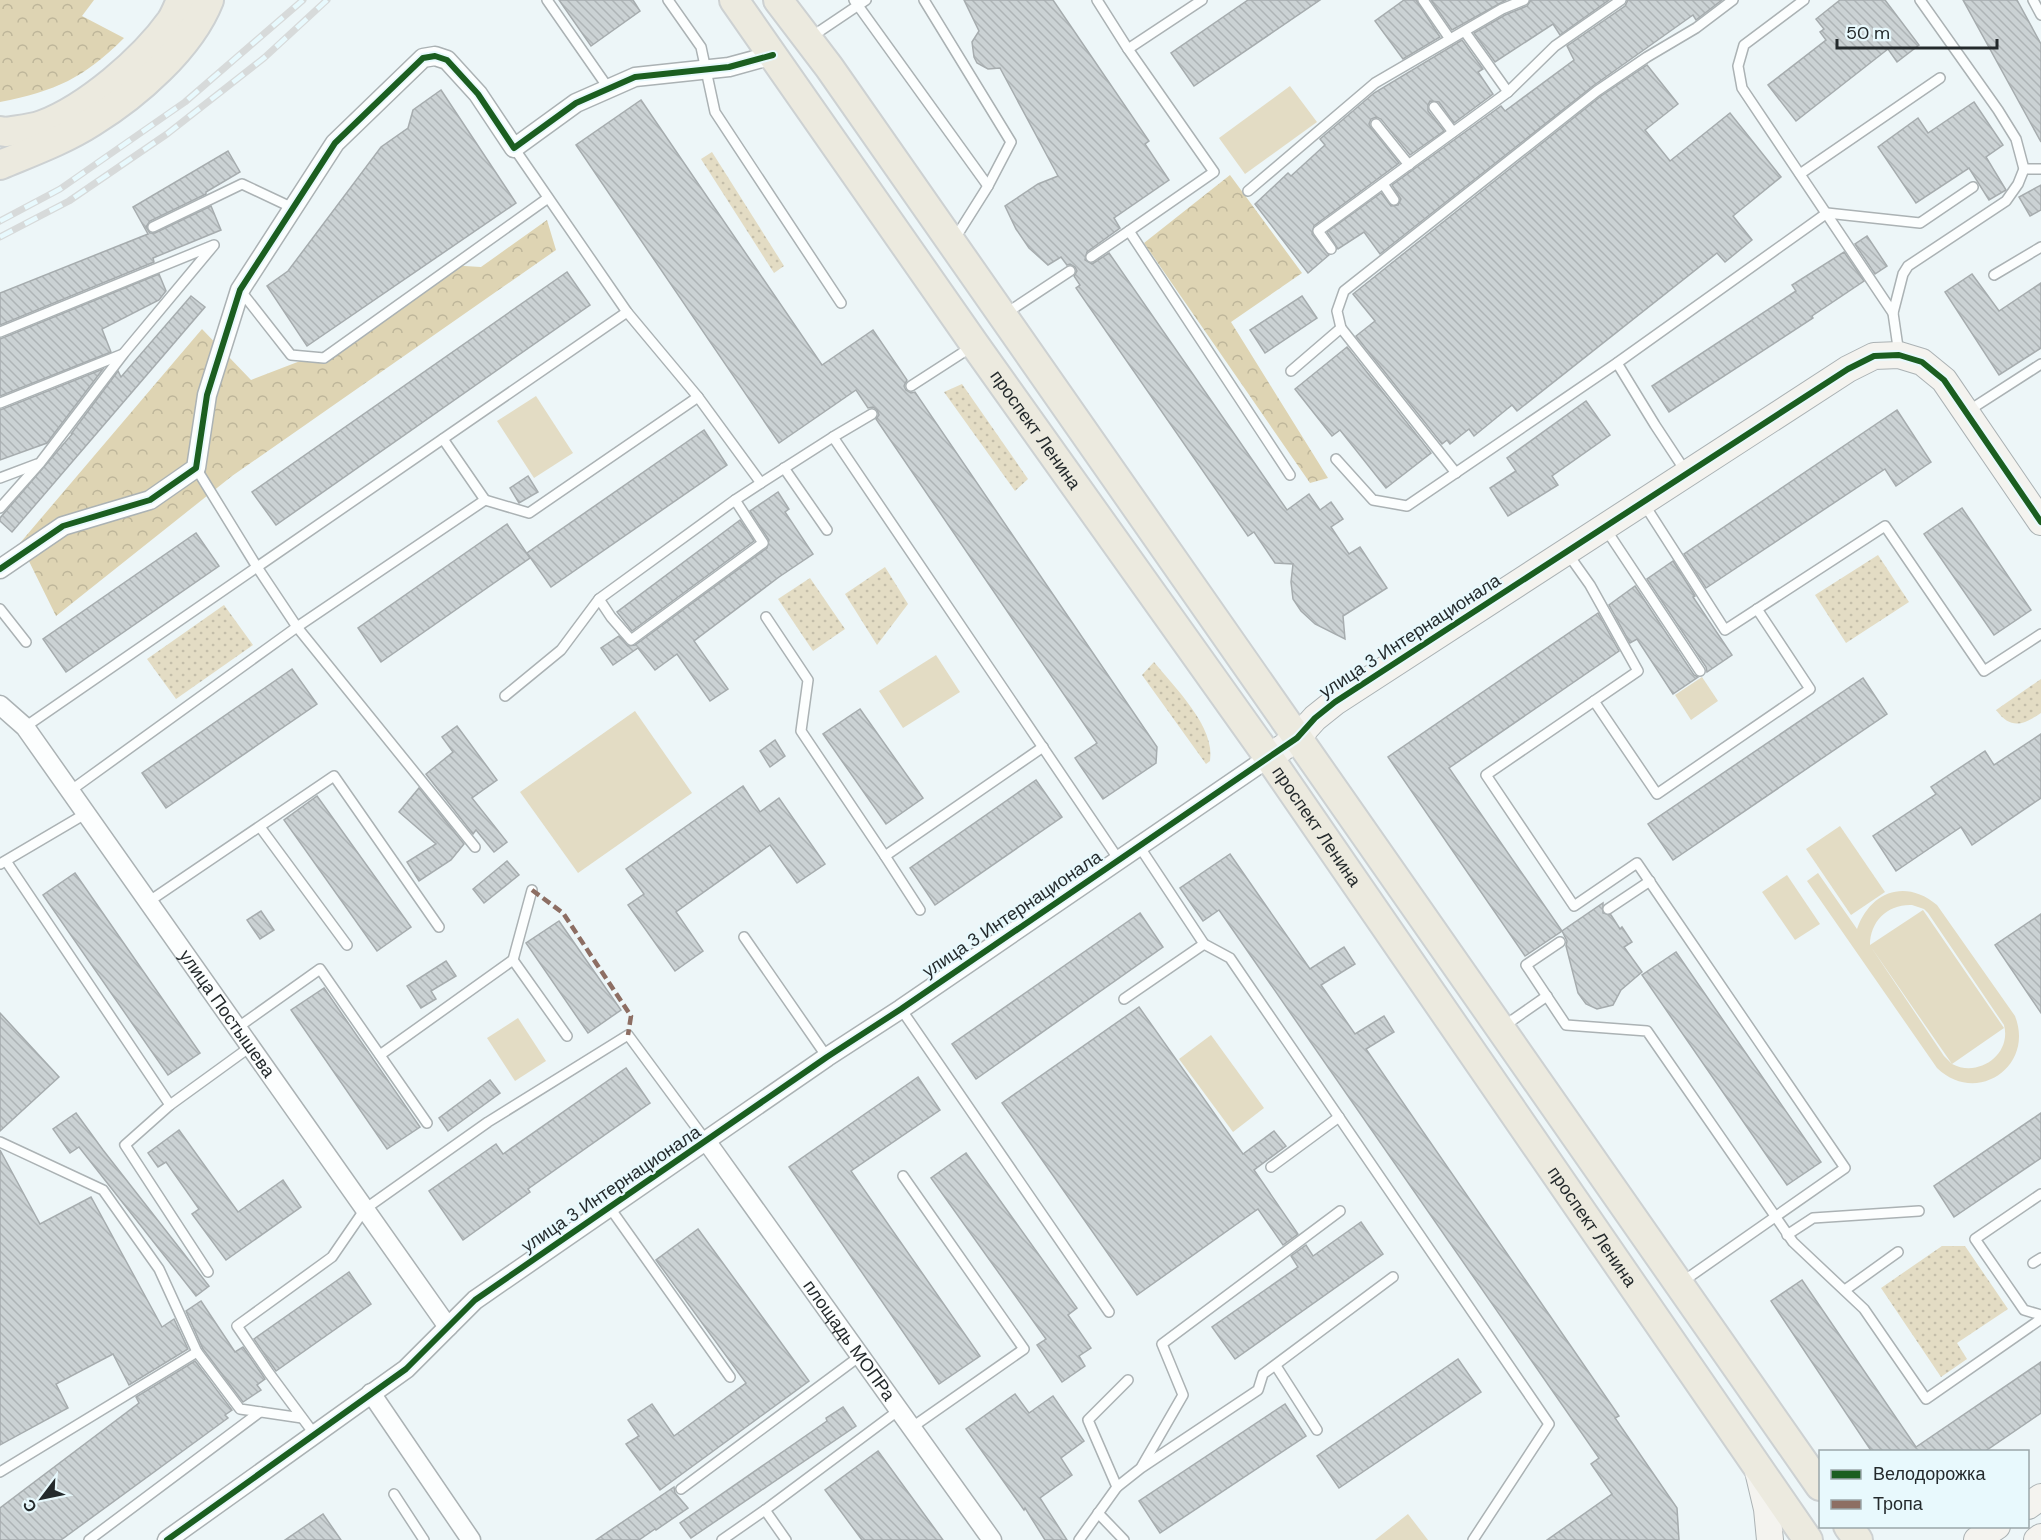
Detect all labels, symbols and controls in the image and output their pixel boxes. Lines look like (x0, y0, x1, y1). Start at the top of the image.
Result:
scale bar (1837, 12, 1998, 50)
text: 50 m (1846, 21, 1890, 45)
street label: проспект Ленина (985, 365, 1087, 495)
street label: улица 3 Интернационала (1315, 568, 1506, 704)
street label: проспект Ленина (1266, 761, 1367, 892)
street label: улица 3 Интернационала (918, 844, 1107, 983)
street label: улица Постышева (174, 945, 281, 1083)
street label: улица 3 Интернационала (517, 1119, 706, 1258)
street label: проспект Ленина (1542, 1162, 1643, 1292)
street label: площадь МОПРа (798, 1275, 901, 1406)
legend (1819, 1450, 2029, 1528)
text: Велодорожка (1873, 1462, 1986, 1486)
north arrow (12, 1468, 72, 1528)
text: Тропа (1873, 1492, 1924, 1516)
text: С (18, 1495, 42, 1516)

